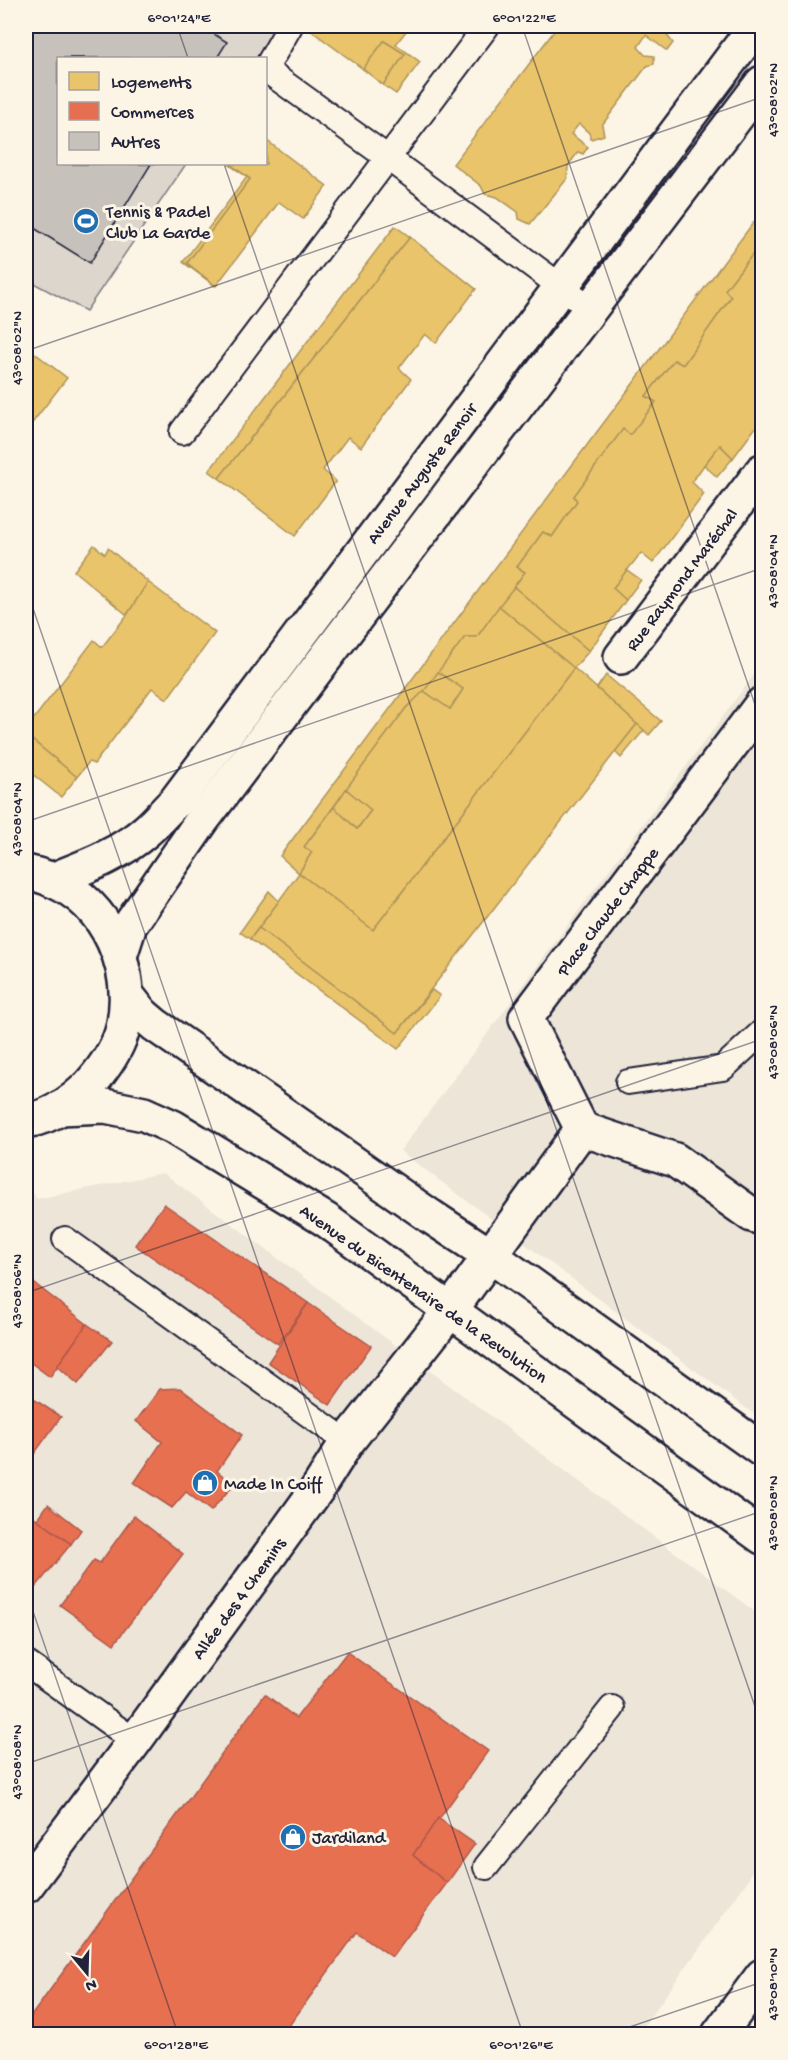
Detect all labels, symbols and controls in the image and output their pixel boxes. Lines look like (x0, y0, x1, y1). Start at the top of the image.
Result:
text: 6°01'24"E (148, 10, 211, 28)
text: 6°01'22"E (492, 10, 556, 28)
legend (57, 57, 267, 165)
text: 43°08'02"N (765, 63, 783, 137)
text: Logements (111, 73, 192, 94)
text: Commerces (111, 103, 195, 124)
text: Autres (111, 133, 161, 154)
place label: Tennis & Padel Club La Garde (105, 203, 211, 245)
sports icon: Tennis & Padel Club La Garde (71, 206, 101, 236)
text: 43°08'02"N (9, 311, 27, 385)
street label: Avenue Auguste Renoir (363, 399, 484, 549)
street label: Rue Raymond Maréchal (623, 505, 743, 656)
text: 43°08'04"N (765, 534, 783, 608)
text: 43°08'04"N (9, 782, 27, 856)
street label: Place Claude Chappe (553, 843, 665, 982)
text: 43°08'06"N (765, 1005, 783, 1079)
street label: Avenue du Bicentenaire de la Revolution (295, 1201, 551, 1389)
text: 43°08'06"N (9, 1254, 27, 1328)
shop icon: Made In Coiff (190, 1468, 220, 1498)
place label: Made In Coiff (224, 1475, 323, 1496)
text: 43°08'08"N (765, 1475, 783, 1550)
street label: Allée des 4 Chemins (189, 1533, 292, 1664)
text: 43°08'08"N (9, 1724, 27, 1799)
shop icon: Jardiland (278, 1822, 308, 1852)
place label: Jardiland (312, 1829, 387, 1850)
north arrow (57, 1943, 117, 2003)
text: 43°08'10"N (765, 1947, 783, 2020)
text: N (82, 1973, 99, 1995)
text: 6°01'28"E (144, 2037, 209, 2055)
text: 6°01'26"E (489, 2037, 553, 2055)

